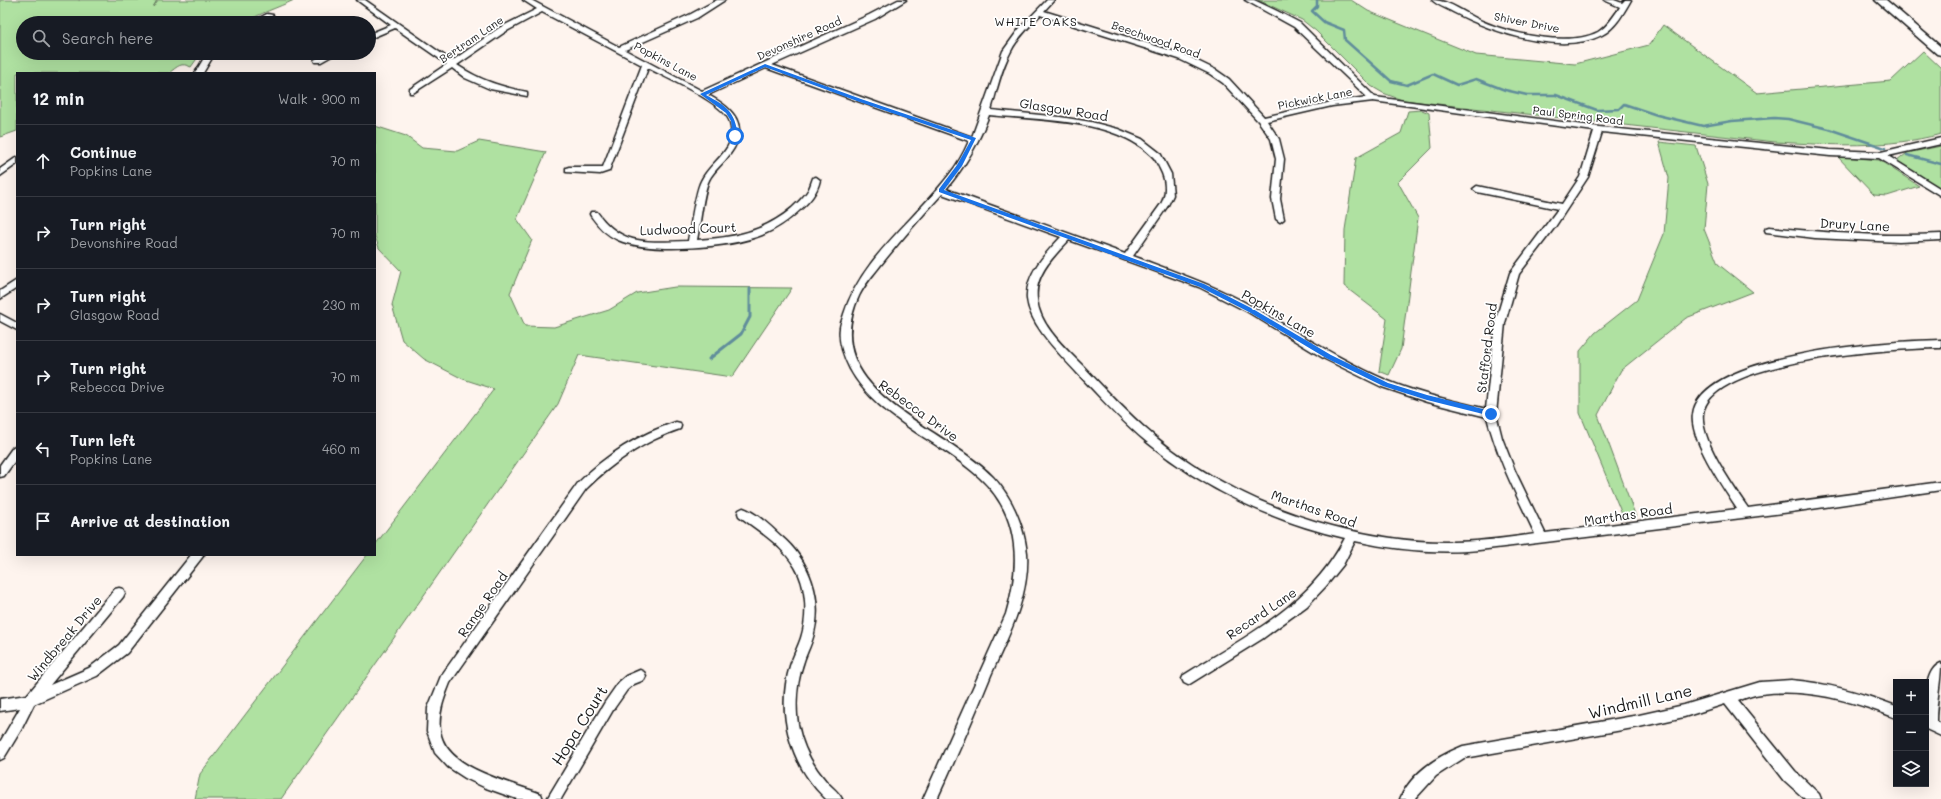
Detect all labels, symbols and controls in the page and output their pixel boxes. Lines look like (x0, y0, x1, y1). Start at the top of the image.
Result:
street label: Shiver Drive (1493, 8, 1561, 36)
street label: Bertram Lane (436, 12, 506, 66)
street label: Devonshire Road (754, 13, 844, 63)
district label: WHITE OAKS (994, 13, 1078, 29)
search box (16, 16, 376, 60)
street label: Beechwood Road (1110, 17, 1202, 61)
icon: search (30, 27, 52, 49)
text: Search here (62, 28, 153, 48)
street label: Popkins Lane (632, 38, 700, 84)
street label: Pickwick Lane (1276, 83, 1354, 113)
text: 12 min (32, 87, 84, 109)
text: Walk · 900 m (278, 90, 360, 107)
street label: Glasgow Road (1019, 94, 1109, 124)
street label: Paul Spring Road (1532, 102, 1624, 128)
route start (726, 127, 744, 145)
text: Continue (70, 142, 137, 162)
icon: ahead (32, 150, 54, 172)
text: 70 m (330, 152, 360, 169)
text: Popkins Lane (70, 162, 152, 179)
text: Turn right (70, 214, 147, 234)
street label: Drury Lane (1819, 214, 1891, 234)
street label: Ludwood Court (640, 218, 737, 238)
icon: right (32, 222, 54, 244)
text: 70 m (330, 224, 360, 241)
text: Devonshire Road (70, 234, 178, 251)
street label: Popkins Lane (1239, 285, 1319, 341)
text: Turn right (70, 286, 147, 306)
icon: right (32, 294, 54, 316)
text: 230 m (323, 296, 360, 313)
street label: Stafford Road (1472, 302, 1500, 394)
text: Glasgow Road (70, 306, 159, 323)
text: Turn right (70, 358, 147, 378)
icon: right (32, 366, 54, 388)
text: 70 m (330, 368, 360, 385)
street label: Rebecca Drive (876, 375, 962, 445)
text: Rebecca Drive (70, 378, 165, 395)
route end (1482, 405, 1500, 423)
text: Turn left (70, 430, 135, 450)
icon: left (32, 438, 54, 460)
text: 460 m (322, 440, 360, 457)
text: Popkins Lane (70, 450, 152, 467)
street label: Marthas Road (1269, 485, 1359, 531)
street label: Marthas Road (1583, 499, 1673, 529)
icon: arrive (32, 510, 54, 532)
text: Arrive at destination (70, 511, 230, 531)
street label: Range Road (453, 568, 511, 640)
street label: Recard Lane (1223, 583, 1299, 643)
street label: Windbreak Drive (23, 591, 105, 685)
street label: Windmill Lane (1586, 679, 1694, 723)
map controls (1893, 679, 1929, 787)
button: + (1893, 679, 1929, 715)
street label: Hopa Court (546, 681, 612, 769)
button: − (1893, 715, 1929, 751)
button: layers (1893, 751, 1929, 787)

